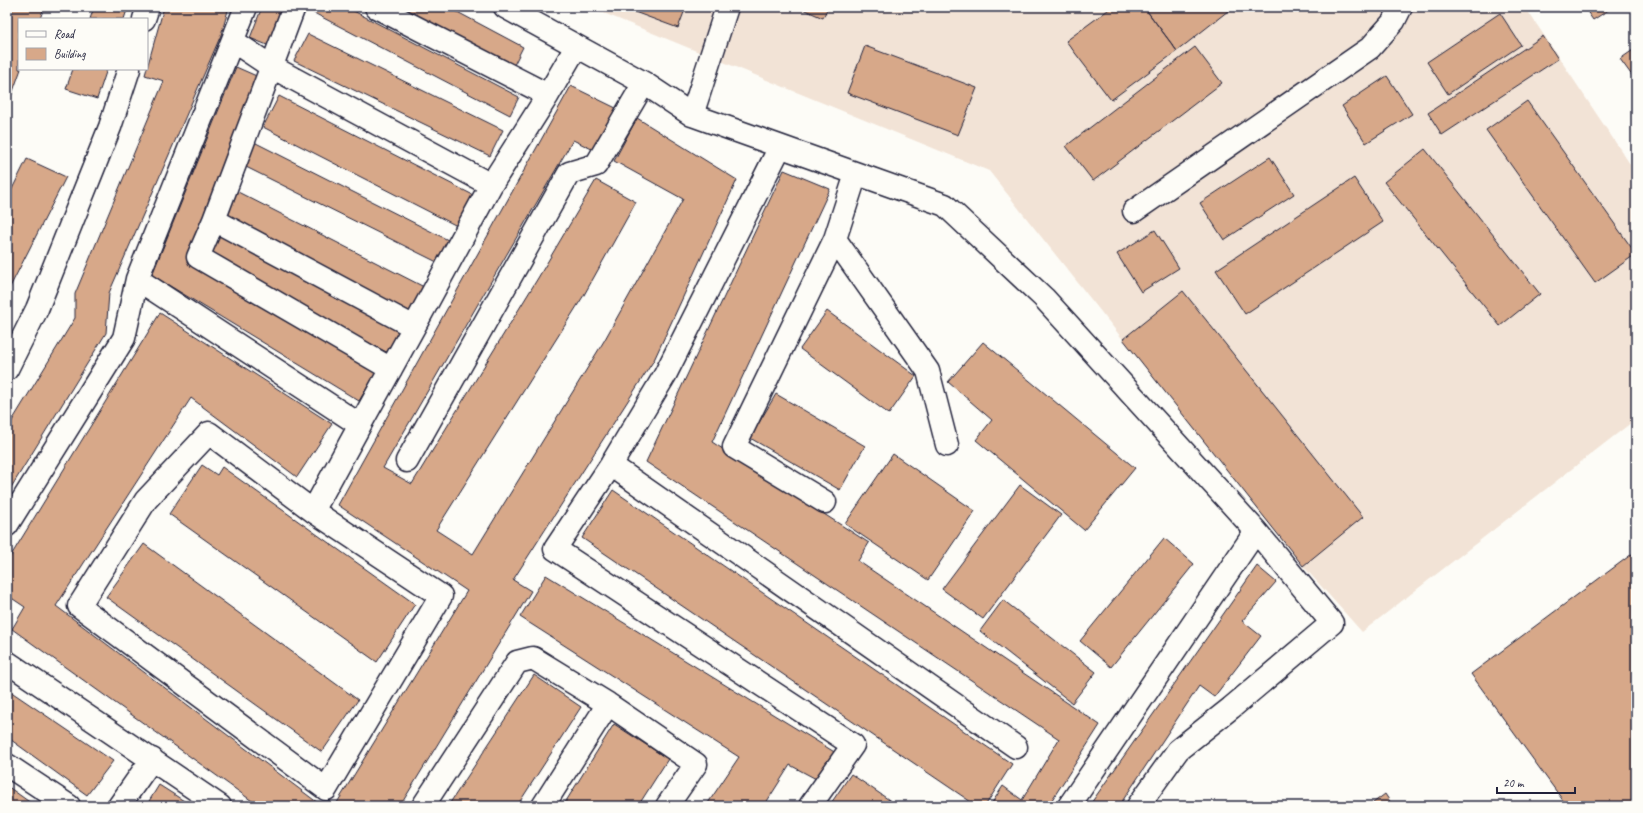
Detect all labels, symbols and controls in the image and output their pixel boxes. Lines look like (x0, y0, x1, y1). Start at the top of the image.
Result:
legend (18, 18, 148, 70)
text: Road (54, 26, 76, 42)
text: Building (54, 46, 86, 62)
scale bar (1497, 769, 1575, 795)
text: 20 m (1503, 775, 1525, 791)

